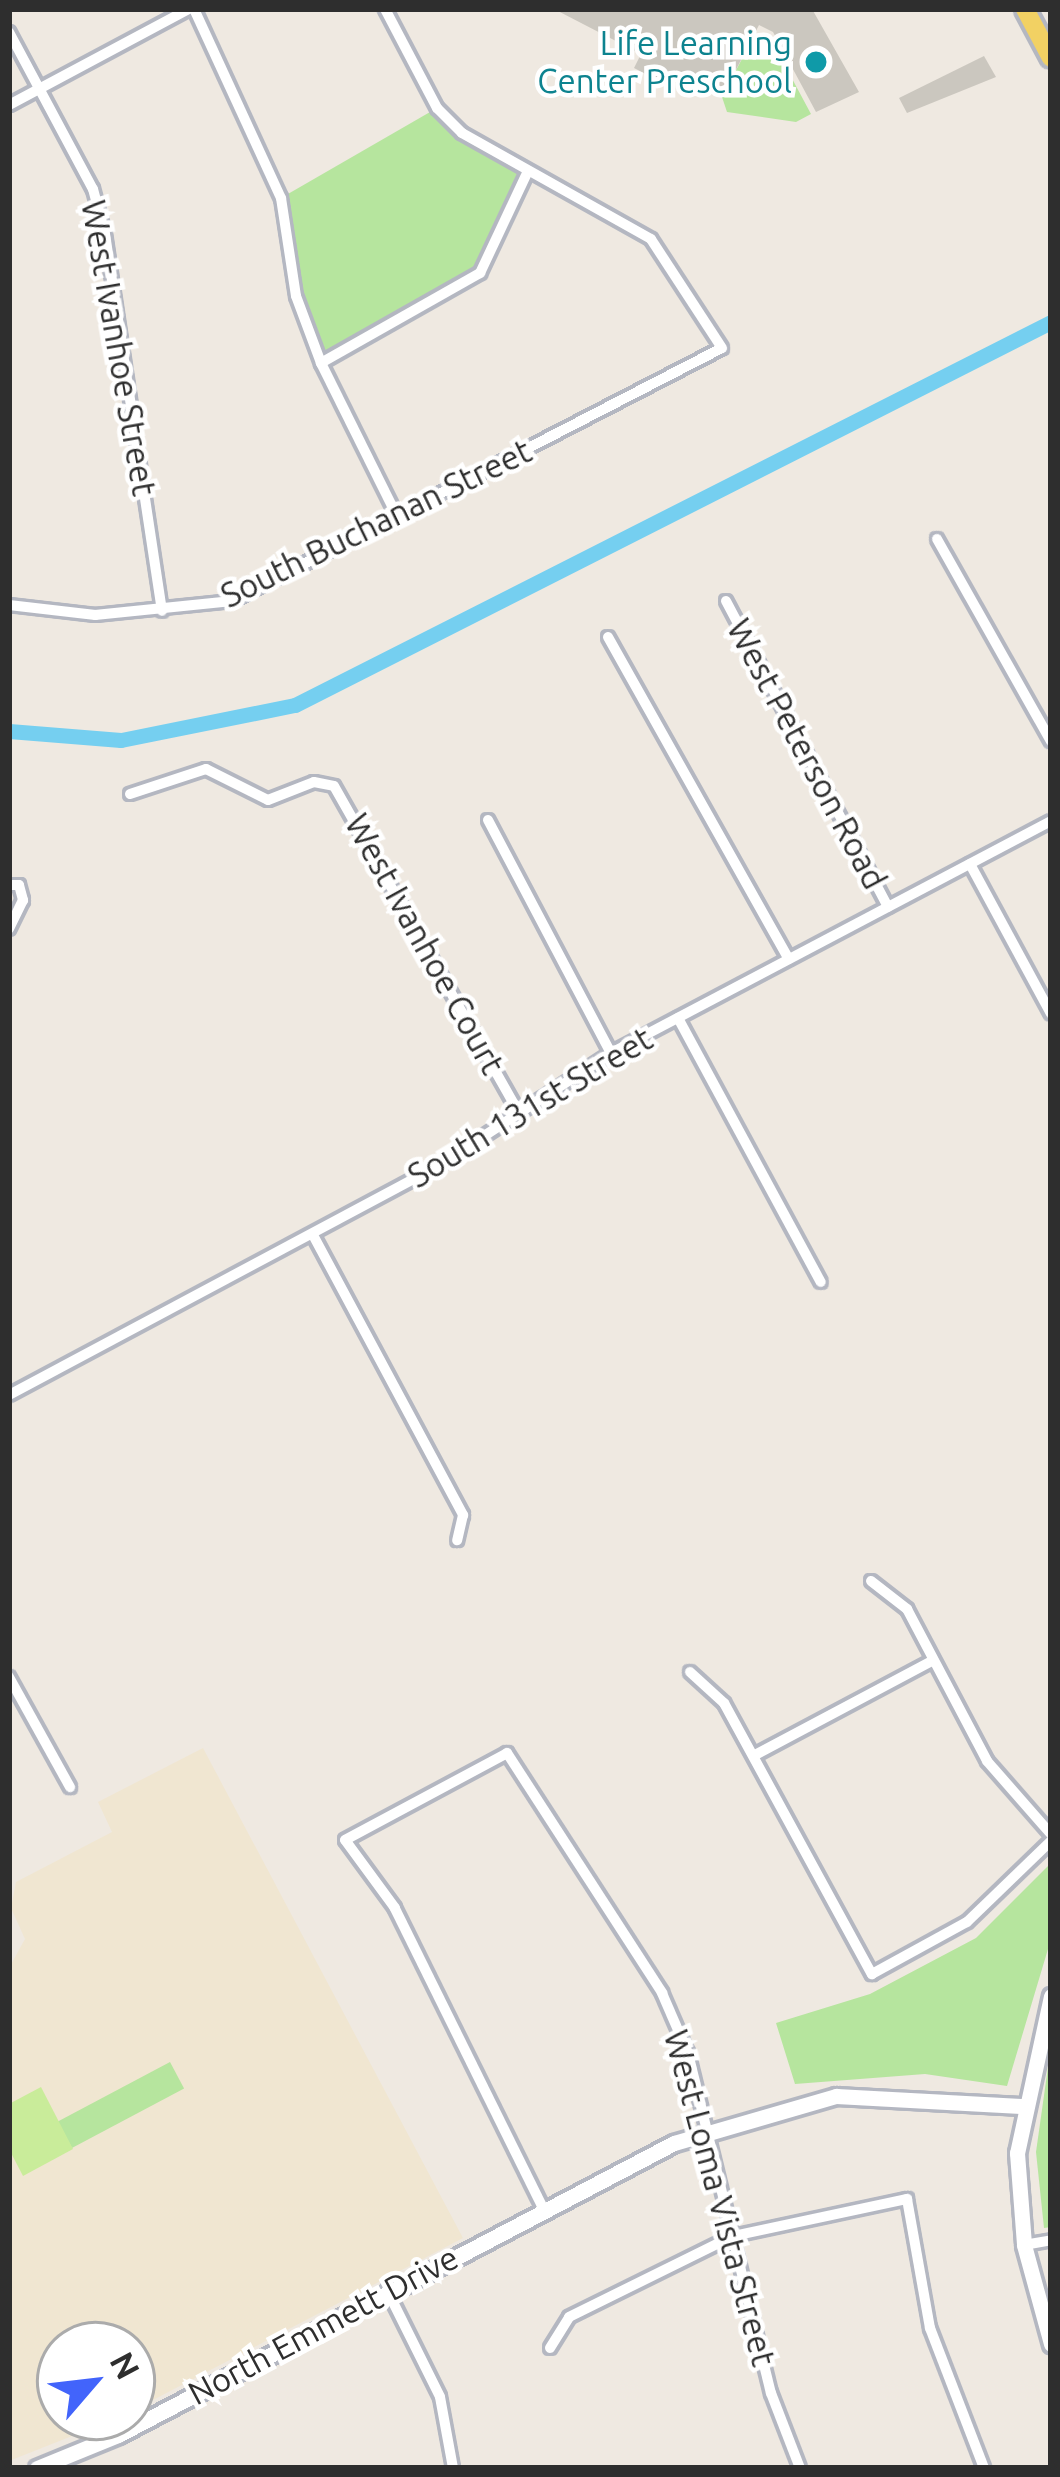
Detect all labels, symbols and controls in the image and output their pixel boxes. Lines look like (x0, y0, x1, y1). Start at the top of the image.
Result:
place label: Life Learning Center Preschool (537, 23, 792, 101)
marker: Life Learning Center Preschool (803, 49, 829, 75)
street label: West Ivanhoe Street (73, 197, 165, 499)
street label: South Buchanan Street (214, 431, 538, 615)
street label: West Peterson Road (719, 612, 895, 896)
street label: West Ivanhoe Court (337, 807, 513, 1081)
street label: South 131st Street (401, 1019, 659, 1195)
street label: West Loma Vista Street (656, 2026, 784, 2370)
street label: North Emmett Drive (181, 2237, 465, 2413)
north arrow (36, 2321, 156, 2441)
text: N (103, 2346, 148, 2385)

